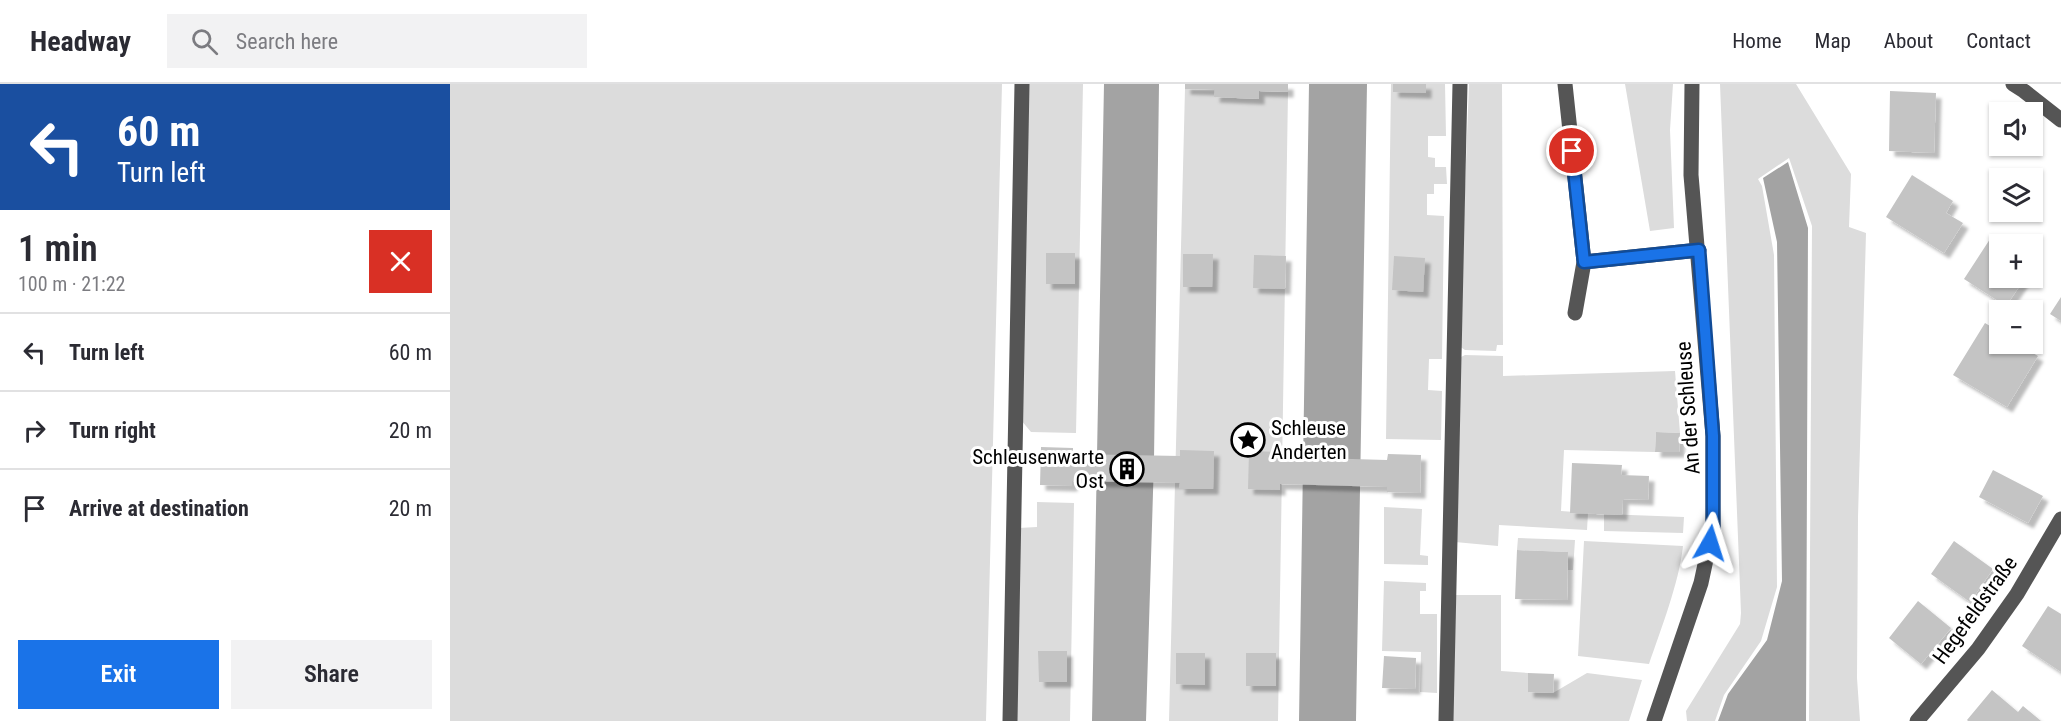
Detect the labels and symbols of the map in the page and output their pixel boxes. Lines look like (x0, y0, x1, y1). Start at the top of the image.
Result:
pin (1546, 125, 1597, 176)
street label: An der Schleuse (1671, 340, 1705, 475)
place label: Schleuse Anderten (1271, 416, 1347, 464)
place icon: Schleuse Anderten (1230, 422, 1266, 458)
place label: Schleusenwarte Ost (972, 445, 1104, 493)
building icon: Schleusenwarte Ost (1109, 451, 1145, 487)
position arrow (1678, 511, 1742, 575)
street label: Hegefeldstraße (1928, 551, 2022, 669)

